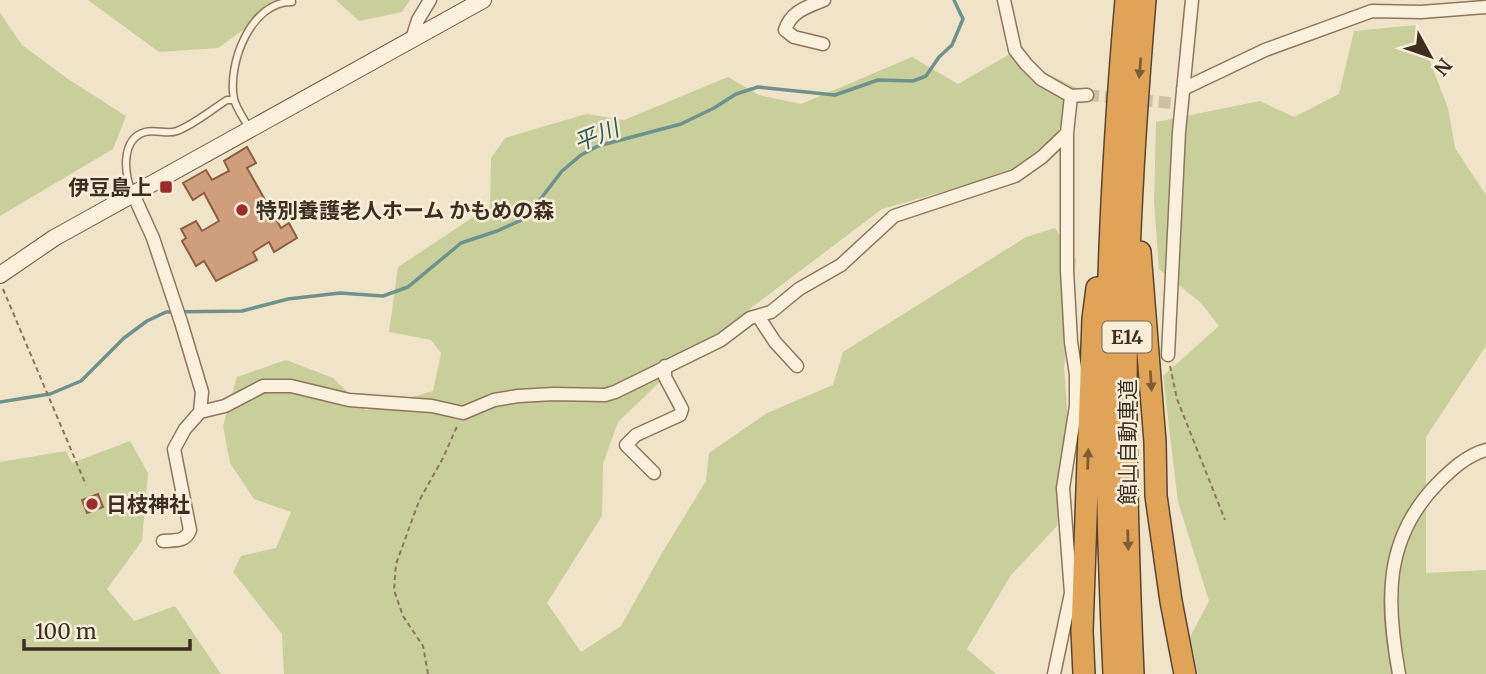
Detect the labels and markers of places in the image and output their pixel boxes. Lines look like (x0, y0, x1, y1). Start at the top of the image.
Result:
place label: 伊豆島上 (68, 174, 152, 201)
marker: 伊豆島上 (158, 179, 174, 195)
place label: 特別養護老人ホーム かもめの森 (256, 197, 554, 224)
marker: 特別養護老人ホーム かもめの森 (234, 202, 250, 218)
place label: 日枝神社 (106, 491, 190, 518)
marker: 日枝神社 (84, 496, 100, 512)

